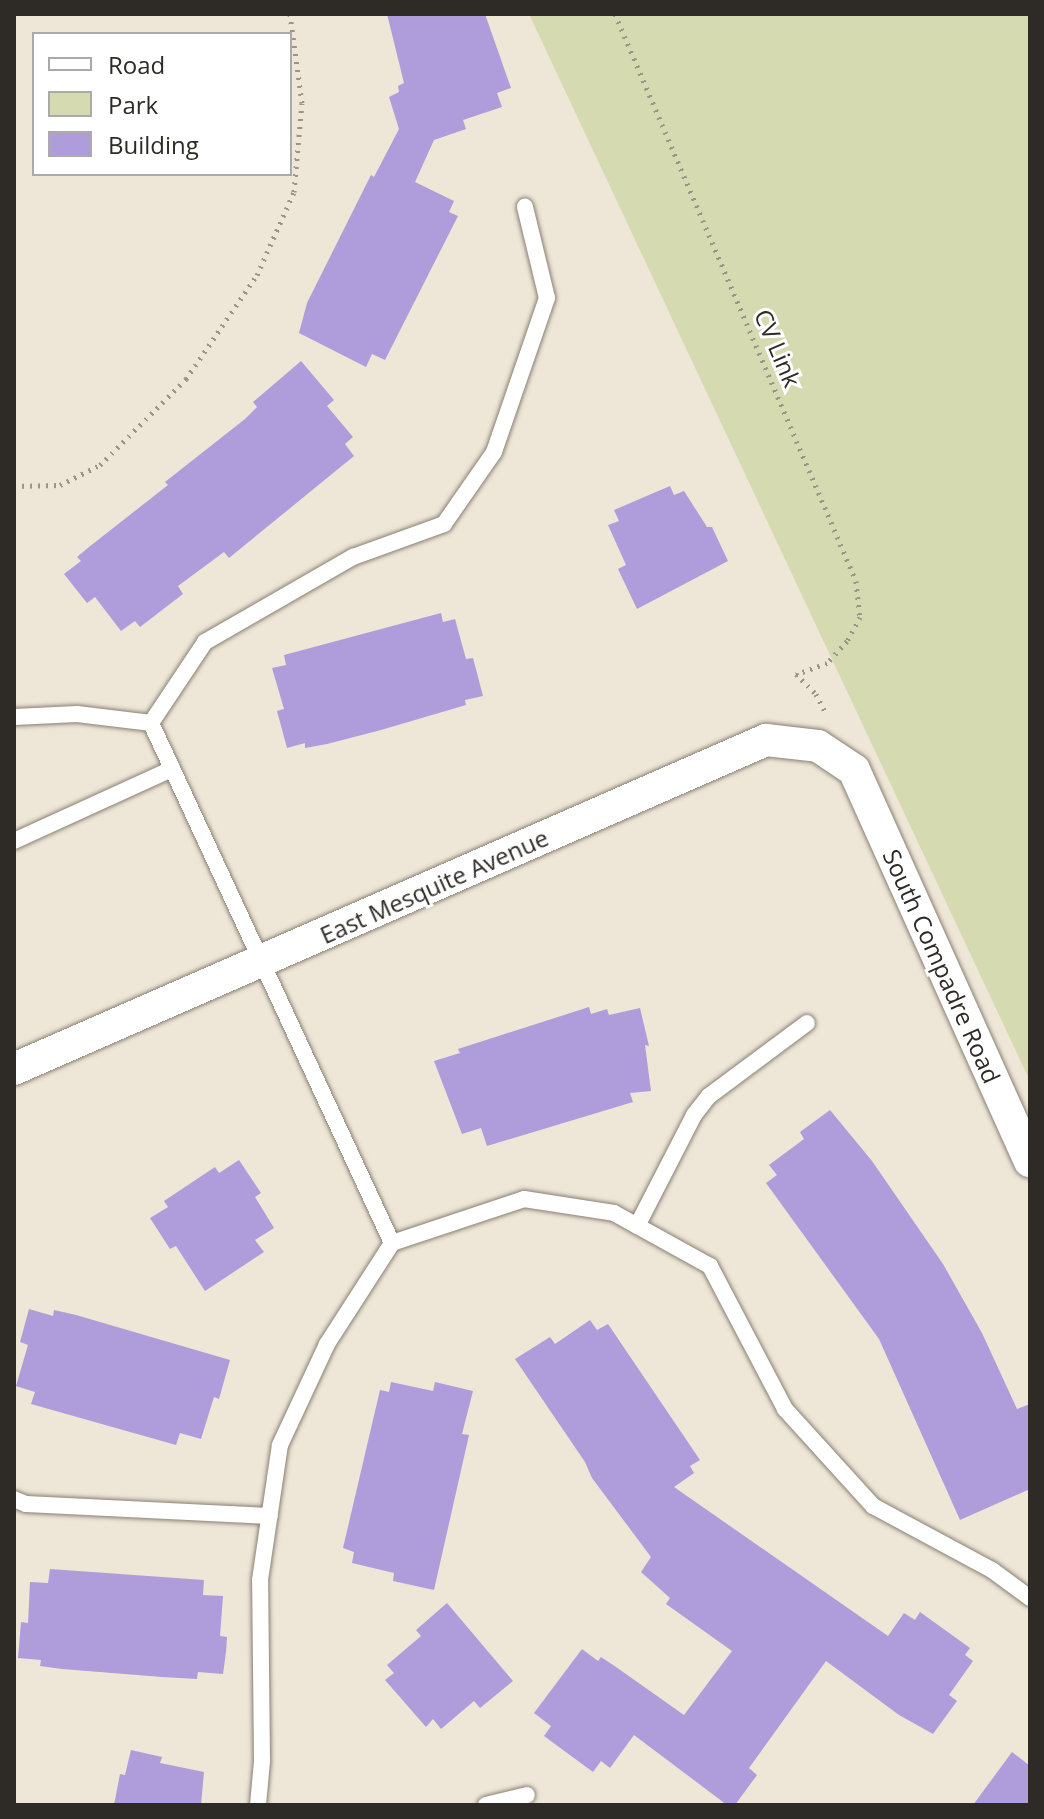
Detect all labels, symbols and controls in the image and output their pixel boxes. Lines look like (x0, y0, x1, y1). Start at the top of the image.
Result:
legend (32, 32, 292, 176)
text: Road (108, 48, 165, 81)
text: Park (108, 88, 158, 121)
text: Building (108, 128, 199, 161)
street label: CV Link (749, 305, 807, 391)
street label: East Mesquite Avenue (315, 823, 553, 949)
street label: South Compadre Road (877, 845, 1007, 1087)

